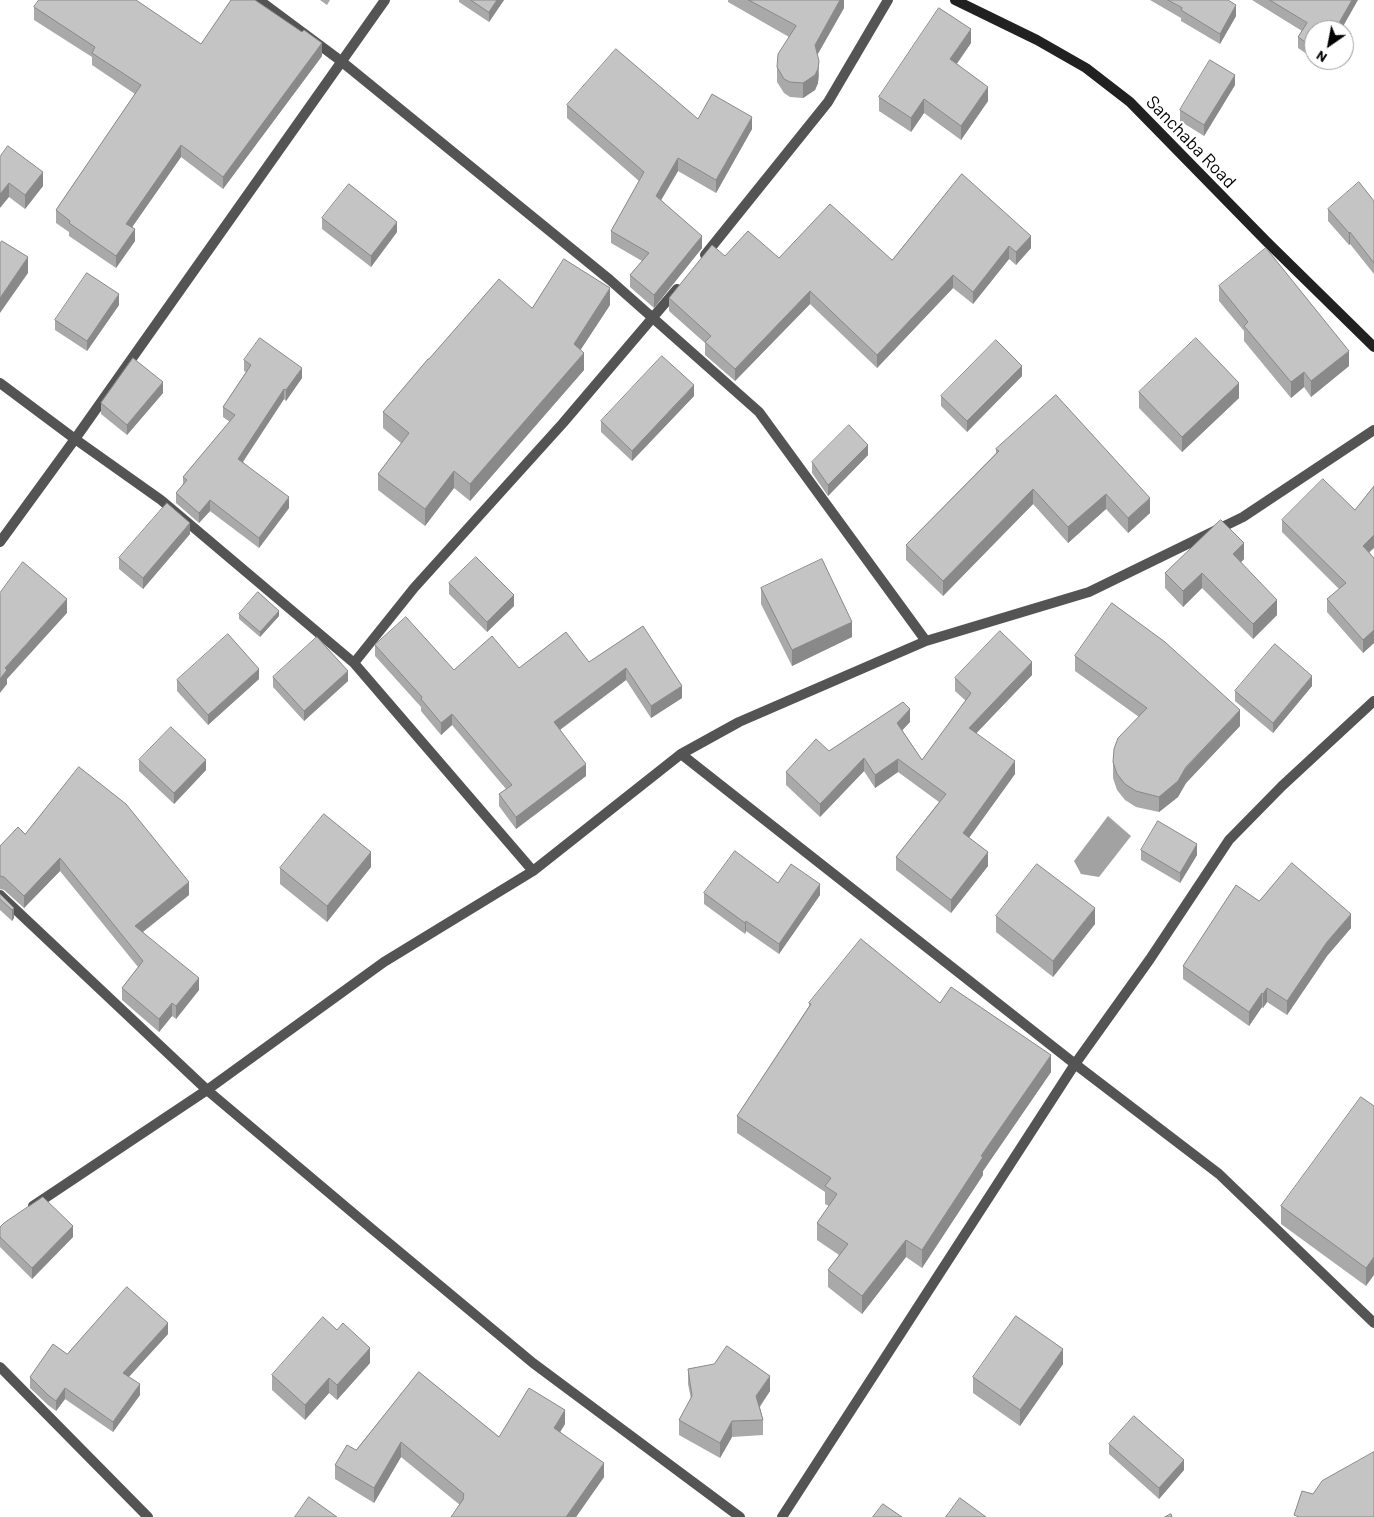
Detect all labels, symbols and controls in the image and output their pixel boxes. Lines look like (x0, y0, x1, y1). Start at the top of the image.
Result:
north arrow (1304, 20, 1354, 70)
text: N (1313, 47, 1330, 67)
street label: Sanchaba Road (1142, 91, 1240, 193)

